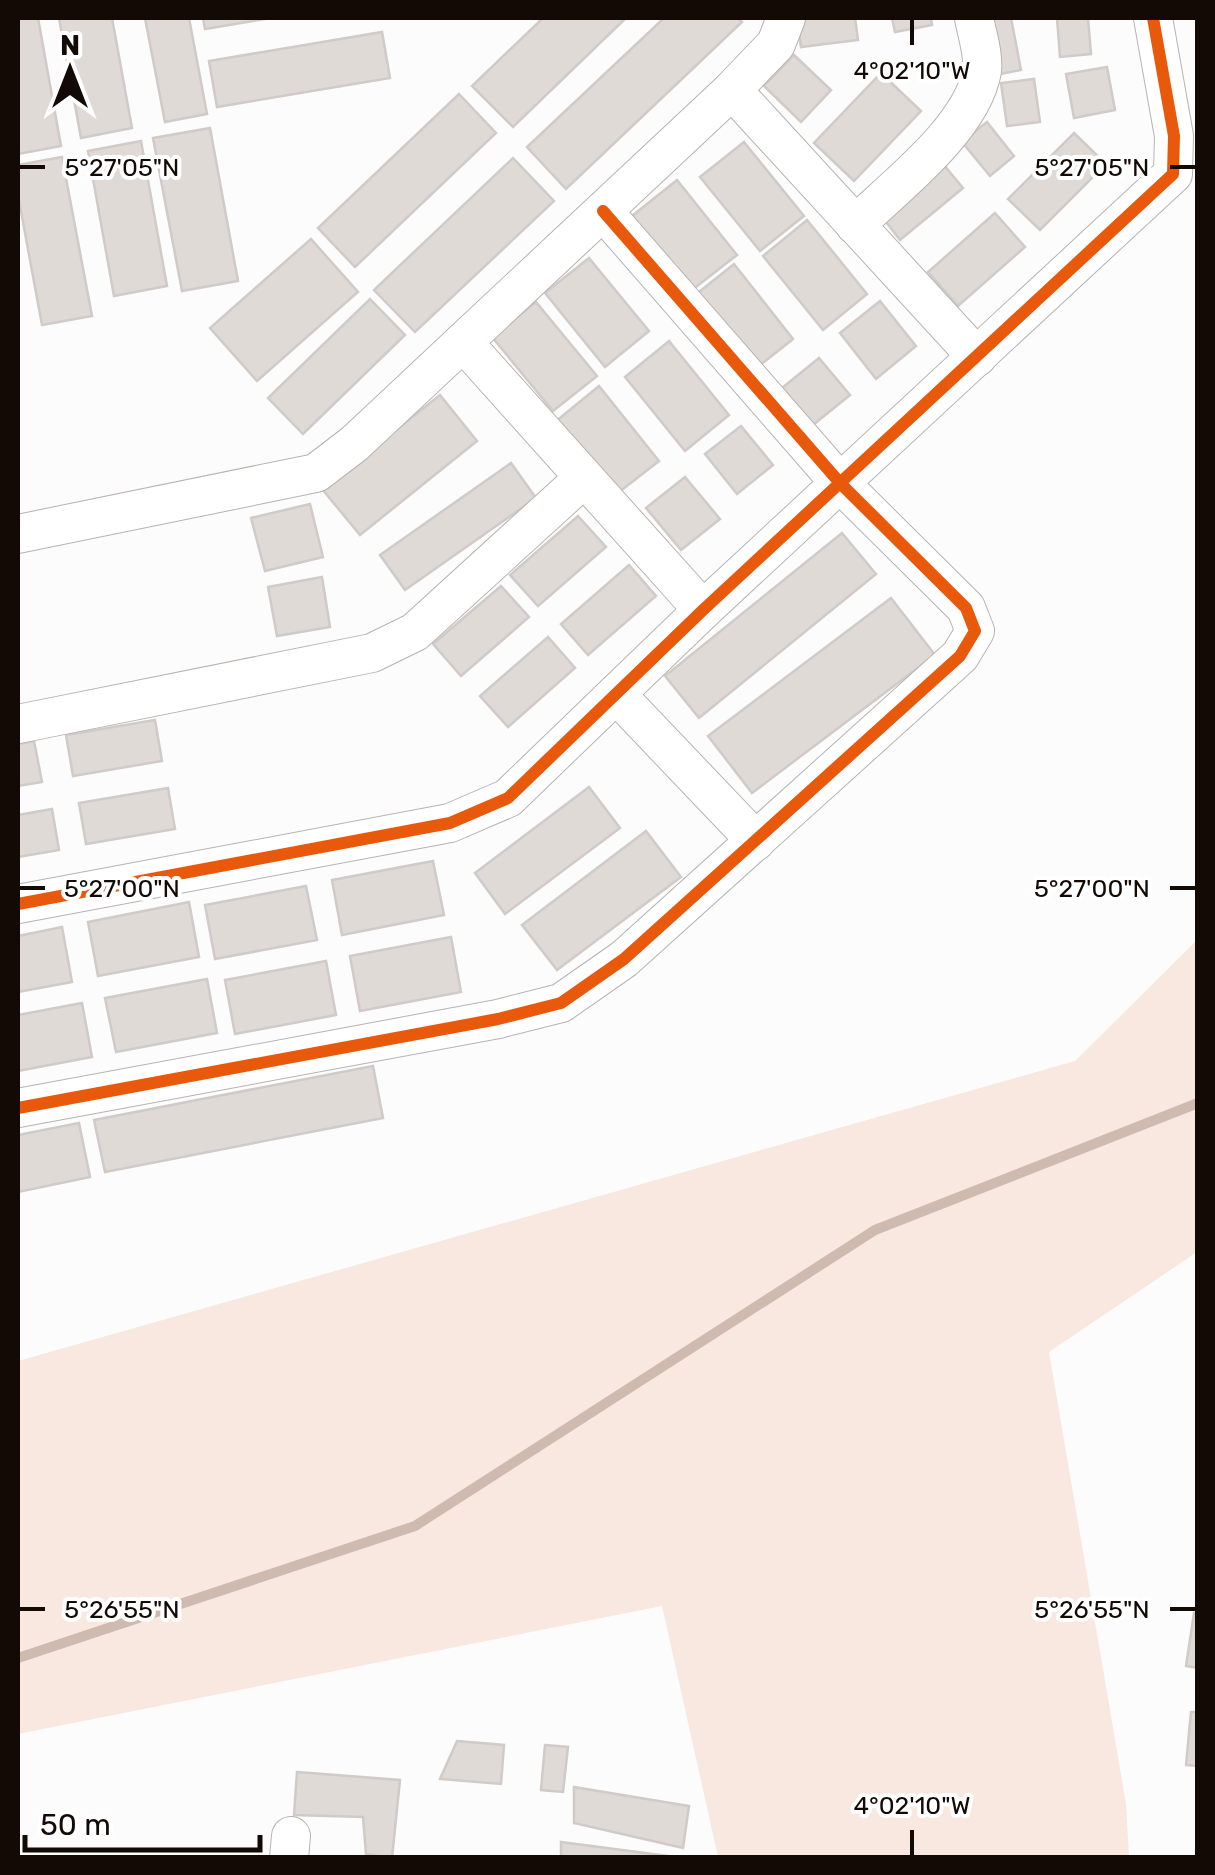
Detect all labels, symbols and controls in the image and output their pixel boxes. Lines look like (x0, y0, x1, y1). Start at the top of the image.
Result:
north arrow (20, 20, 120, 120)
text: N (60, 29, 80, 62)
text: 4°02'10"W (853, 56, 971, 85)
text: 5°27'05"N (65, 153, 179, 182)
text: 5°27'05"N (1035, 153, 1149, 182)
text: 5°27'00"N (64, 874, 180, 903)
text: 5°27'00"N (1034, 874, 1150, 903)
text: 5°26'55"N (64, 1595, 180, 1624)
text: 5°26'55"N (1034, 1595, 1150, 1624)
scale bar (25, 1790, 260, 1852)
text: 4°02'10"W (853, 1791, 971, 1820)
text: 50 m (40, 1807, 111, 1843)

